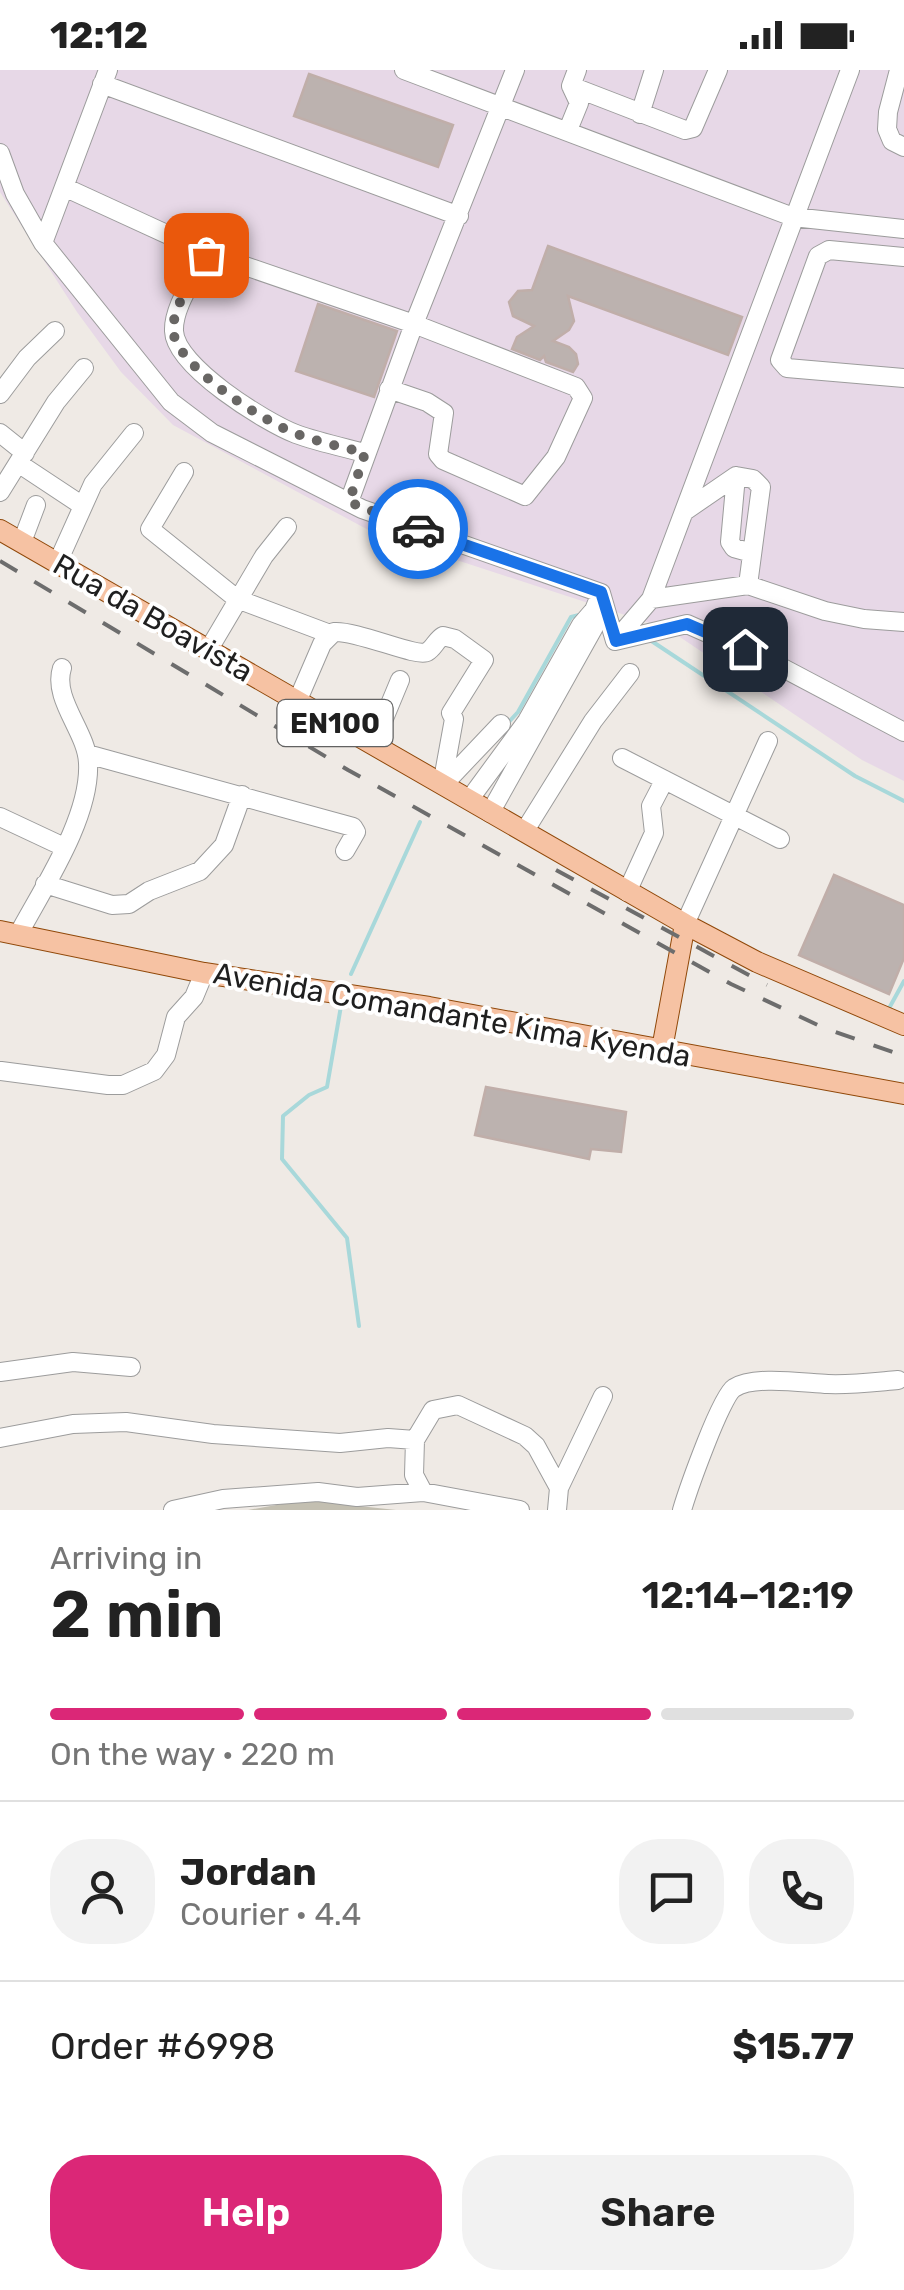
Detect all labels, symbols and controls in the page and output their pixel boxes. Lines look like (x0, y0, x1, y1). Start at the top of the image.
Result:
text: 12:12 (50, 12, 148, 58)
pin (164, 213, 249, 298)
icon: bag (179, 228, 234, 283)
courier (368, 479, 468, 579)
icon: car (391, 502, 446, 557)
street label: Rua da Boavista (47, 546, 259, 690)
pin (703, 607, 788, 692)
icon: home (718, 622, 773, 677)
road number: EN100 (278, 700, 392, 746)
street label: Avenida Comandante Kima Kyenda (211, 955, 693, 1075)
text: Arriving in (50, 1539, 202, 1577)
text: 12:14–12:19 (642, 1572, 854, 1618)
text: 2 min (50, 1576, 224, 1653)
text: On the way · 220 m (50, 1735, 335, 1773)
button: person (50, 1839, 155, 1944)
button: chat (619, 1839, 724, 1944)
button: phone (749, 1839, 854, 1944)
text: Jordan (180, 1849, 317, 1895)
text: Courier · 4.4 (180, 1895, 361, 1933)
text: Order #6998 (50, 2023, 275, 2069)
text: $15.77 (732, 2023, 854, 2069)
button: Help (50, 2155, 442, 2270)
button: Share (462, 2155, 854, 2270)

